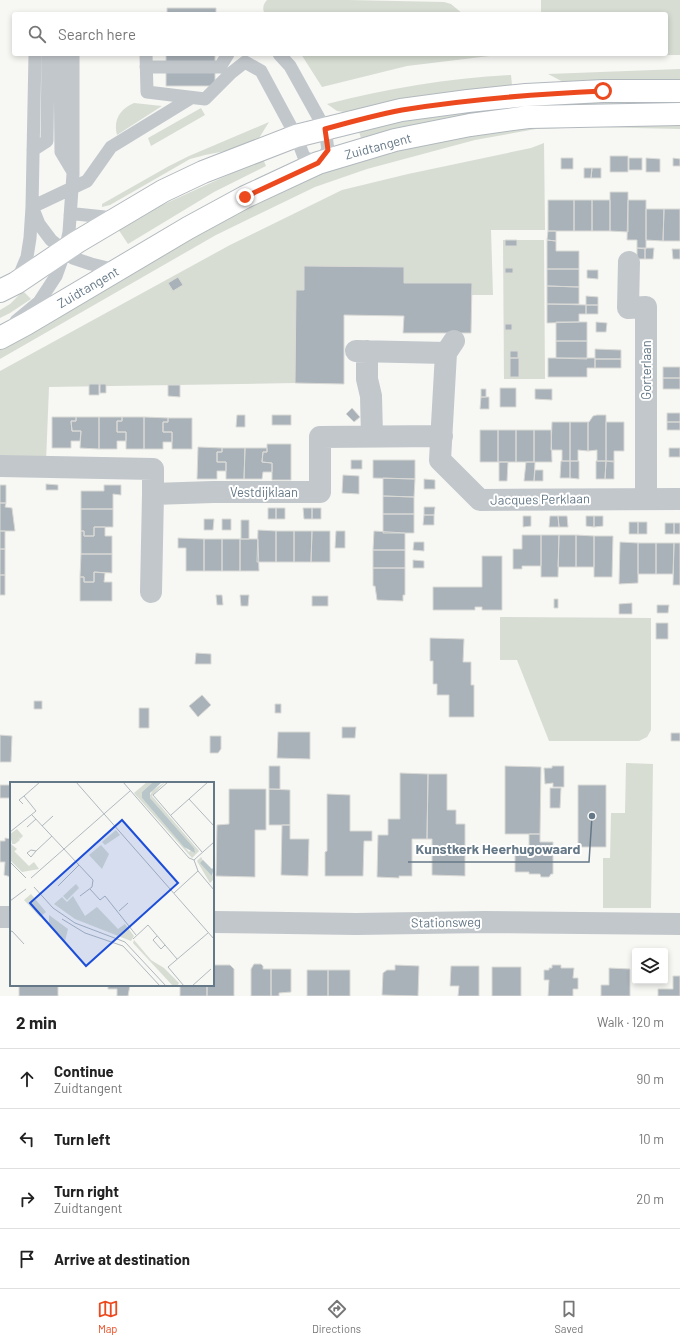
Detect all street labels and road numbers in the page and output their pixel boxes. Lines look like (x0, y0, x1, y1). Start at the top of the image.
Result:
street label: Zuidtangent (343, 129, 413, 163)
street label: Zuidtangent (54, 263, 122, 311)
street label: Gorterlaan (638, 340, 654, 400)
street label: Vestdijklaan (230, 484, 298, 500)
street label: Jacques Perklaan (490, 490, 590, 508)
street label: Stationsweg (411, 913, 481, 931)

